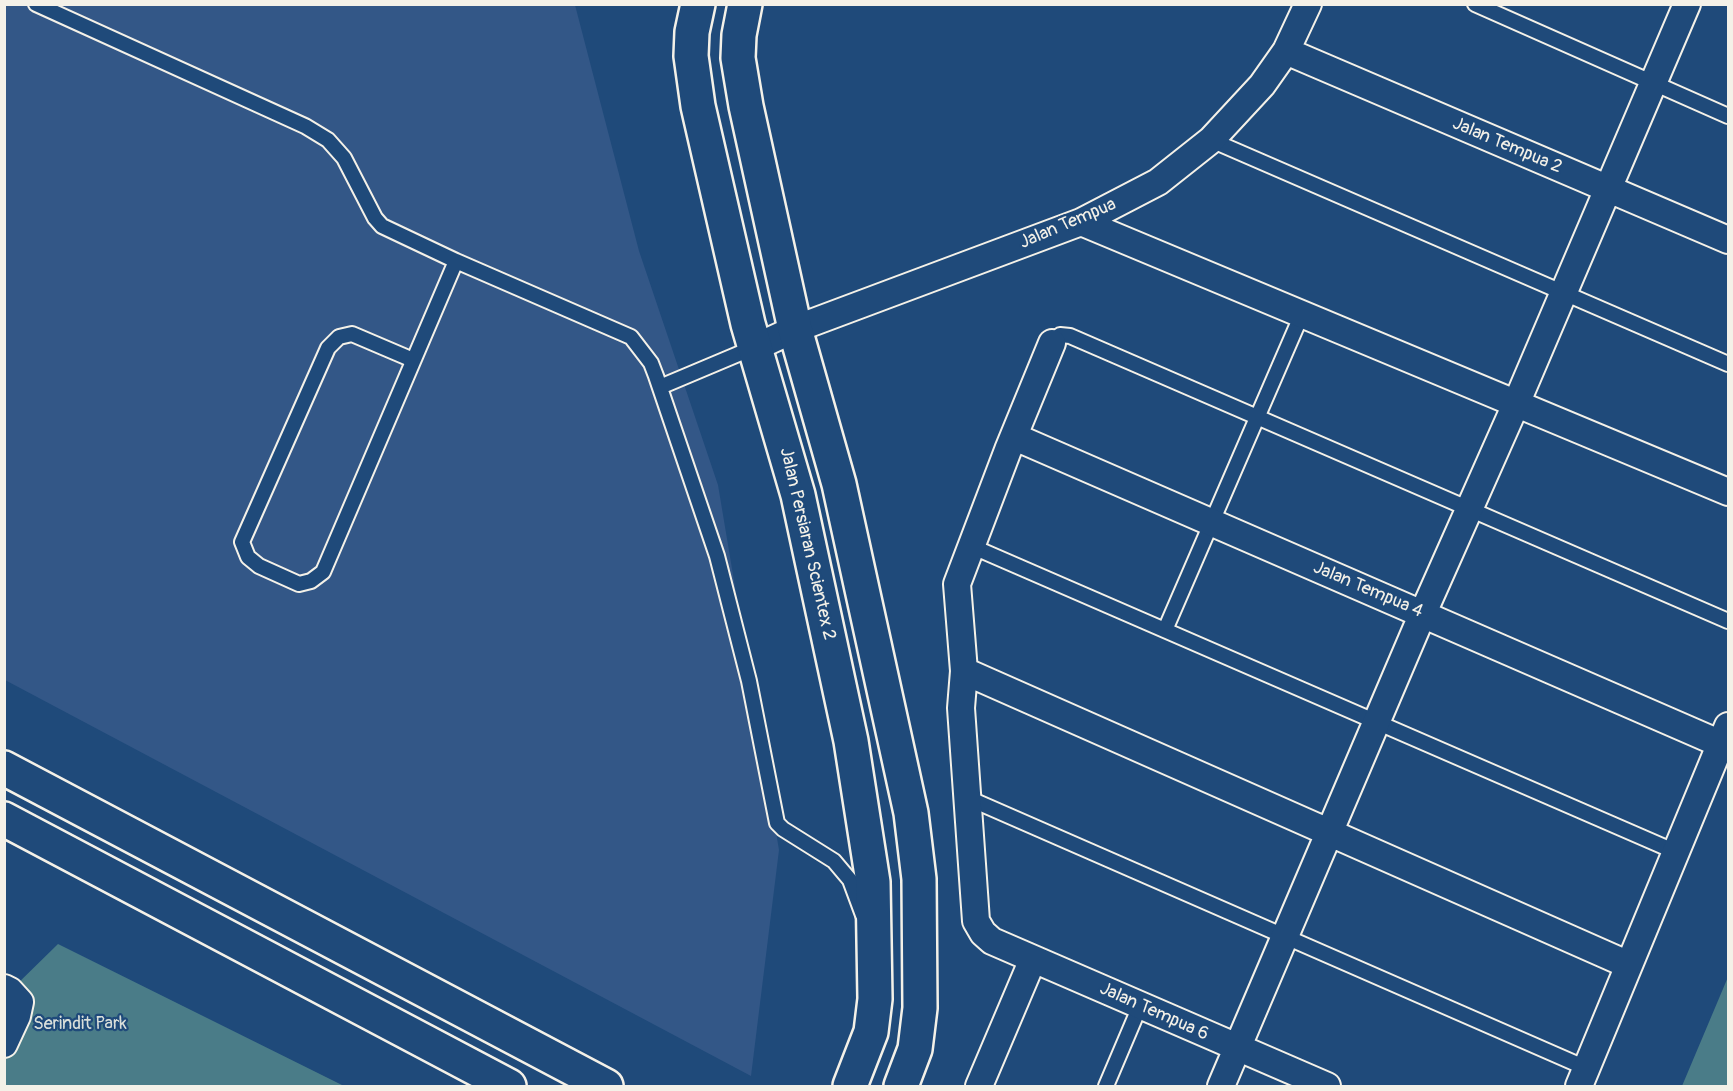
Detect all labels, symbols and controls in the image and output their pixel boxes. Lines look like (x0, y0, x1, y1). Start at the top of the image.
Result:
street label: Jalan Tempua 2 (1449, 113, 1565, 179)
street label: Jalan Tempua (1017, 194, 1119, 254)
street label: Jalan Persiaran Scientex 2 (774, 446, 840, 642)
street label: Jalan Tempua 4 (1310, 557, 1426, 623)
street label: Jalan Tempua 6 (1096, 978, 1212, 1046)
park label: Serindit Park (33, 1013, 127, 1035)

